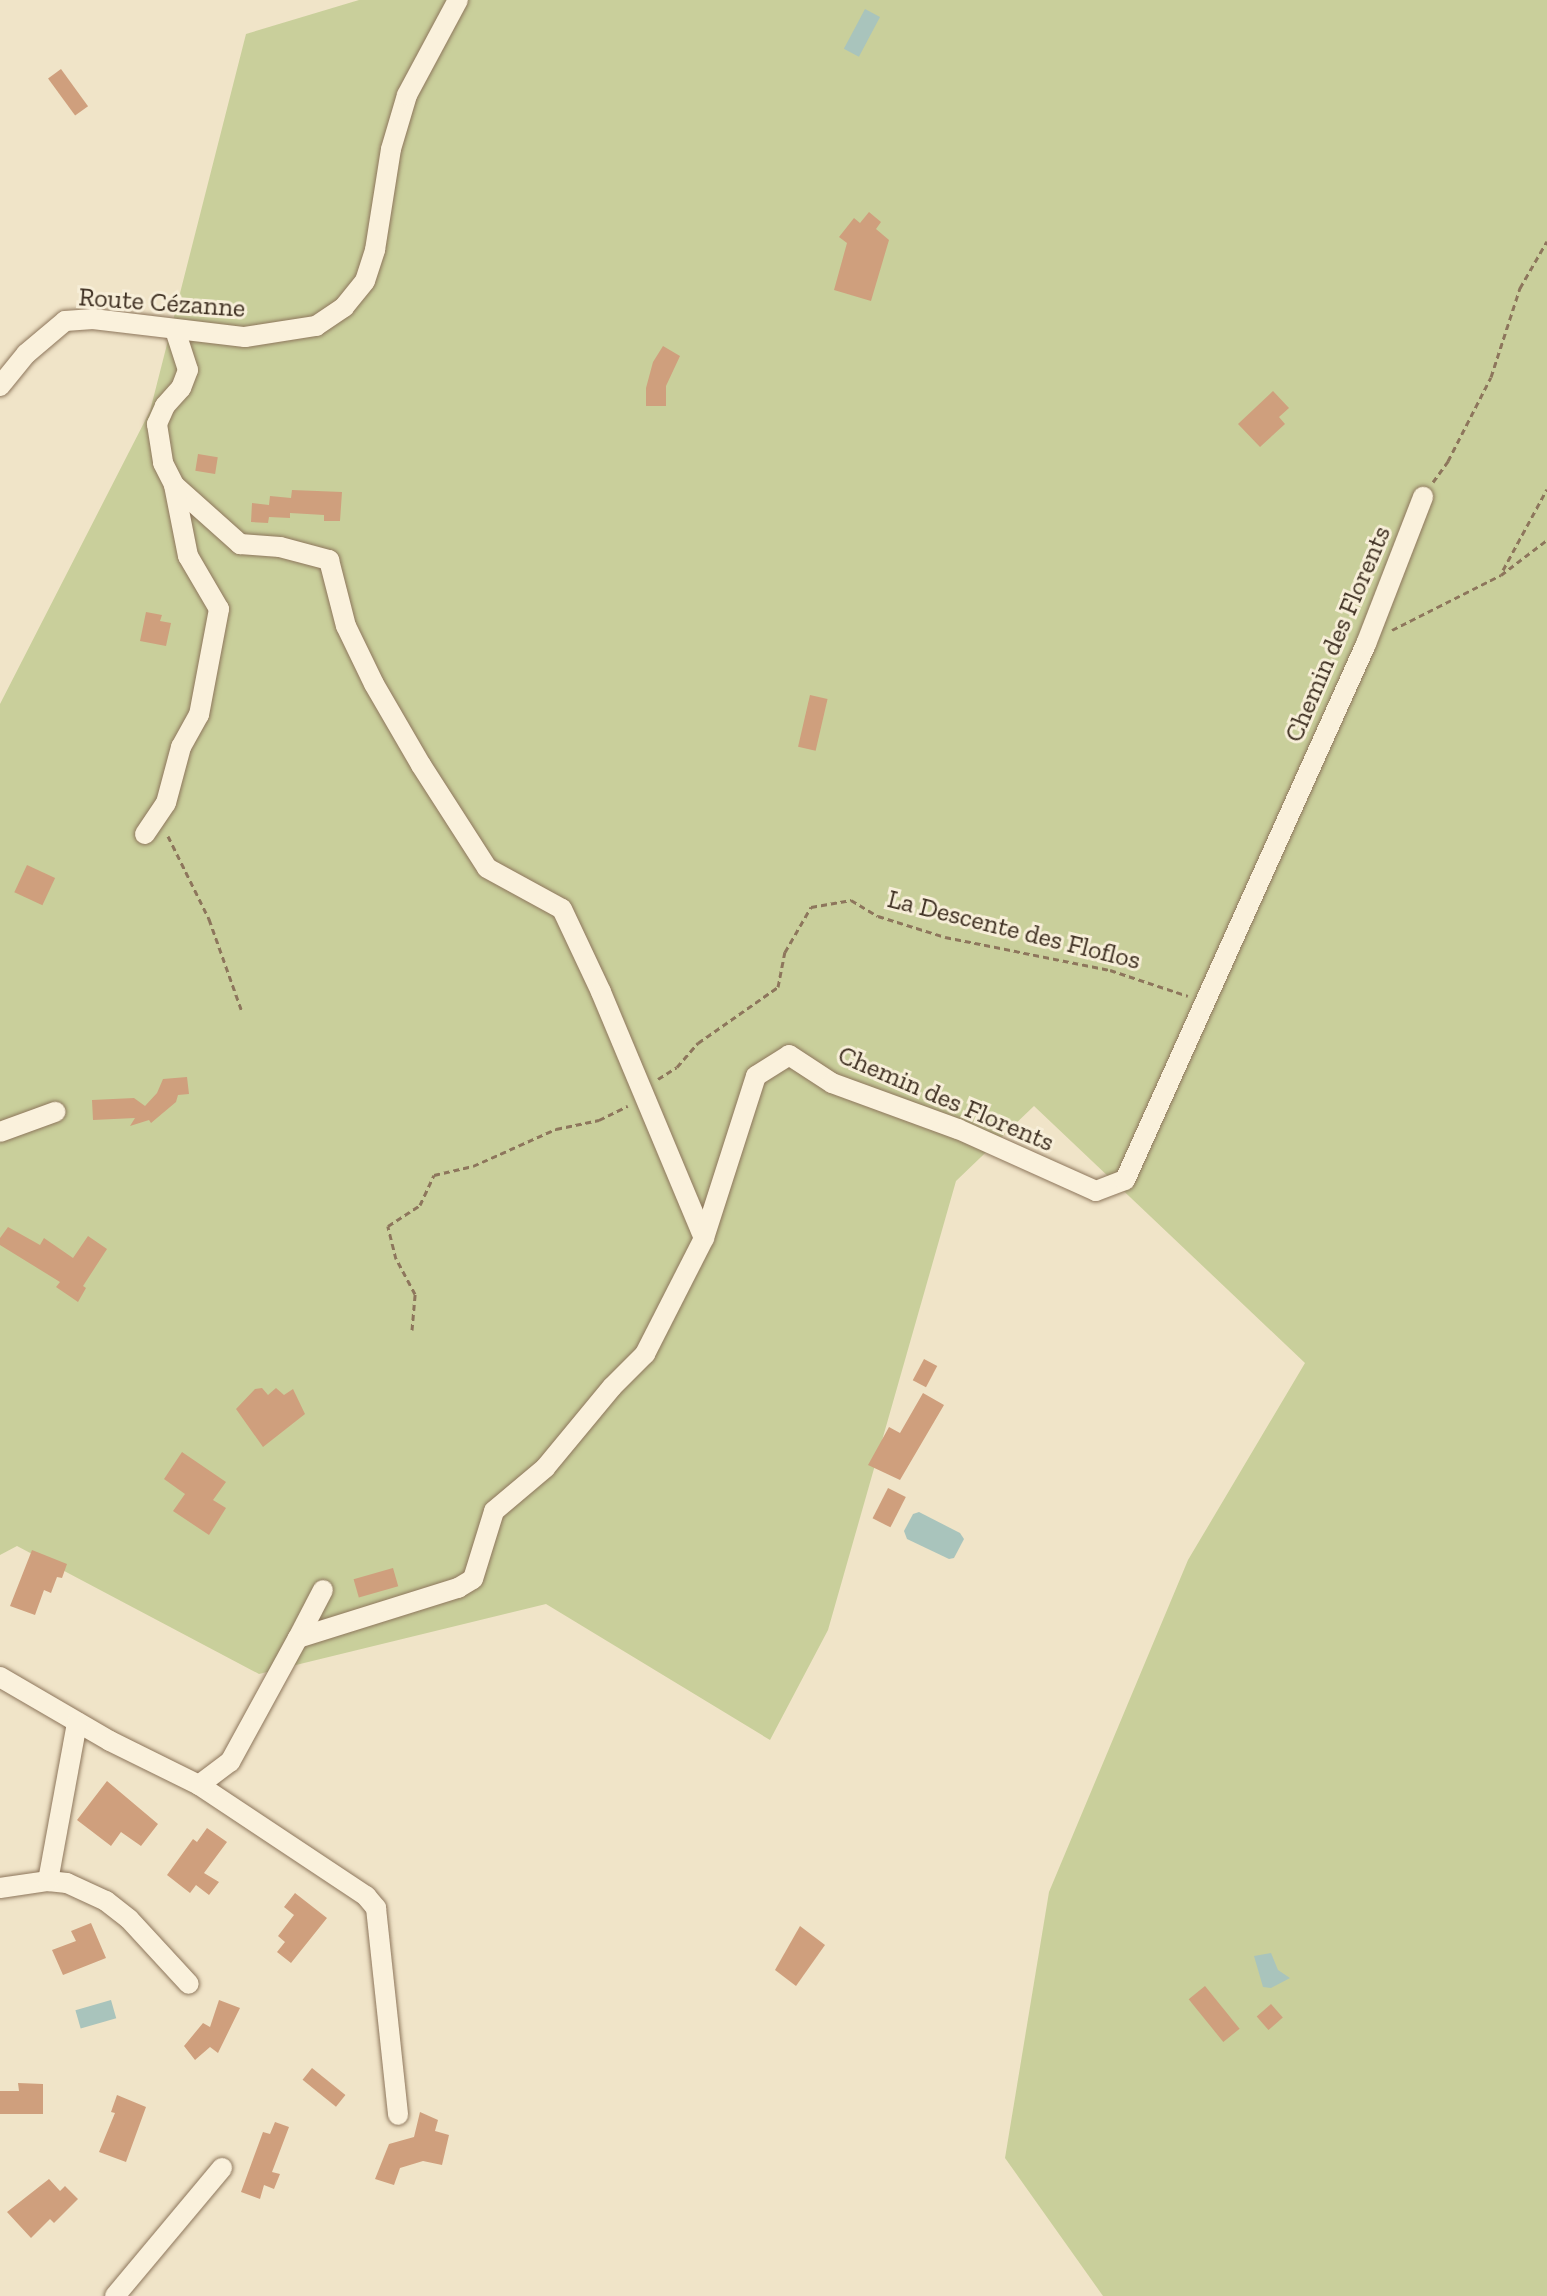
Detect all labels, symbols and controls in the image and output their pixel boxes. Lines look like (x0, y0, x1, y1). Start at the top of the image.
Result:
street label: Route Cézanne (78, 282, 246, 324)
street label: Chemin des Florents (1278, 521, 1398, 747)
street label: La Descente des Floflos (884, 883, 1144, 977)
street label: Chemin des Florents (833, 1039, 1059, 1159)

